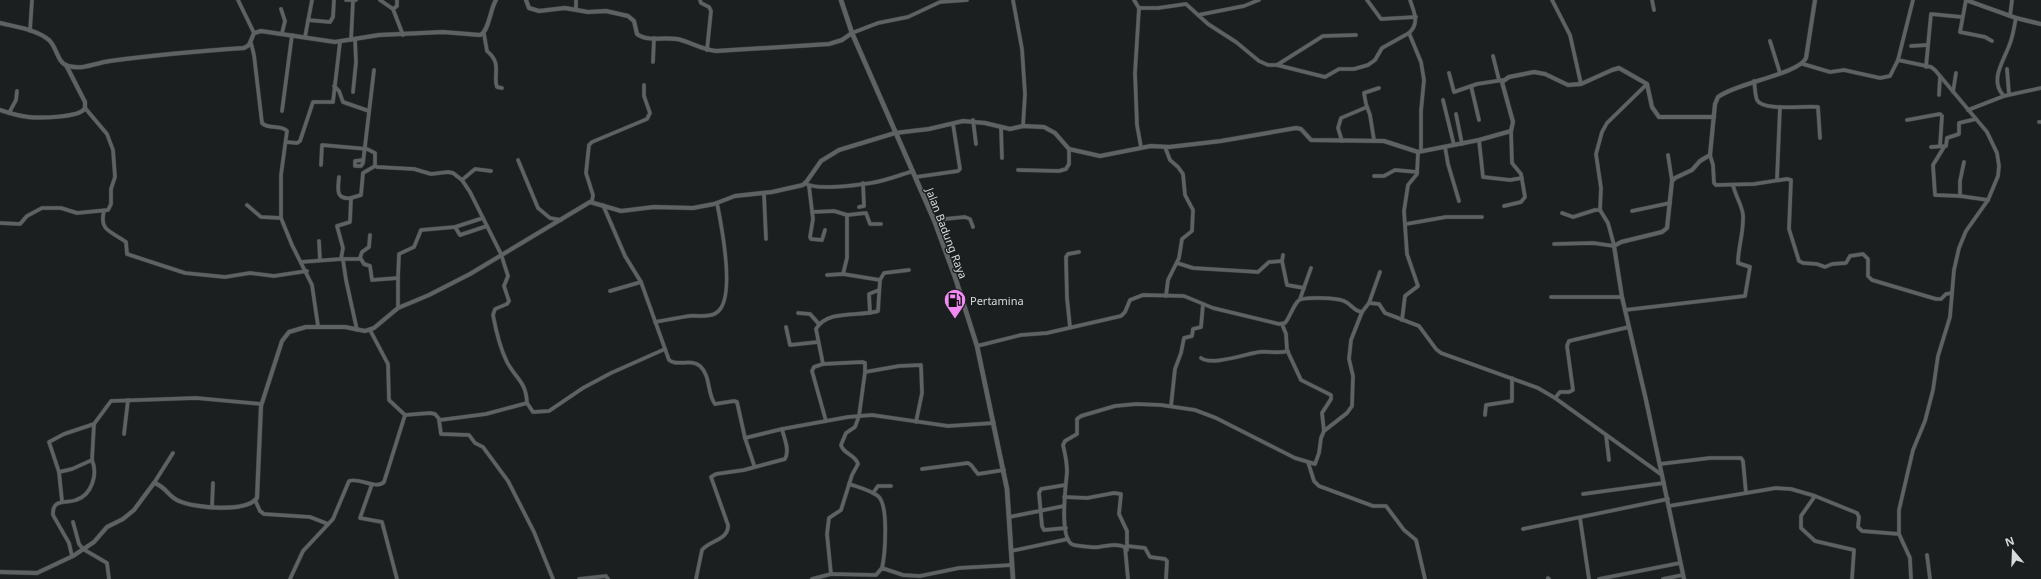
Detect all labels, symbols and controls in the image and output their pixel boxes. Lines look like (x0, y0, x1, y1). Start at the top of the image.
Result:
street label: Jalan Badung Raya (922, 185, 971, 280)
fuel station icon: Pertamina (942, 287, 968, 320)
place label: Pertamina (970, 293, 1024, 308)
north arrow (1993, 531, 2033, 571)
text: N (2003, 533, 2016, 550)

